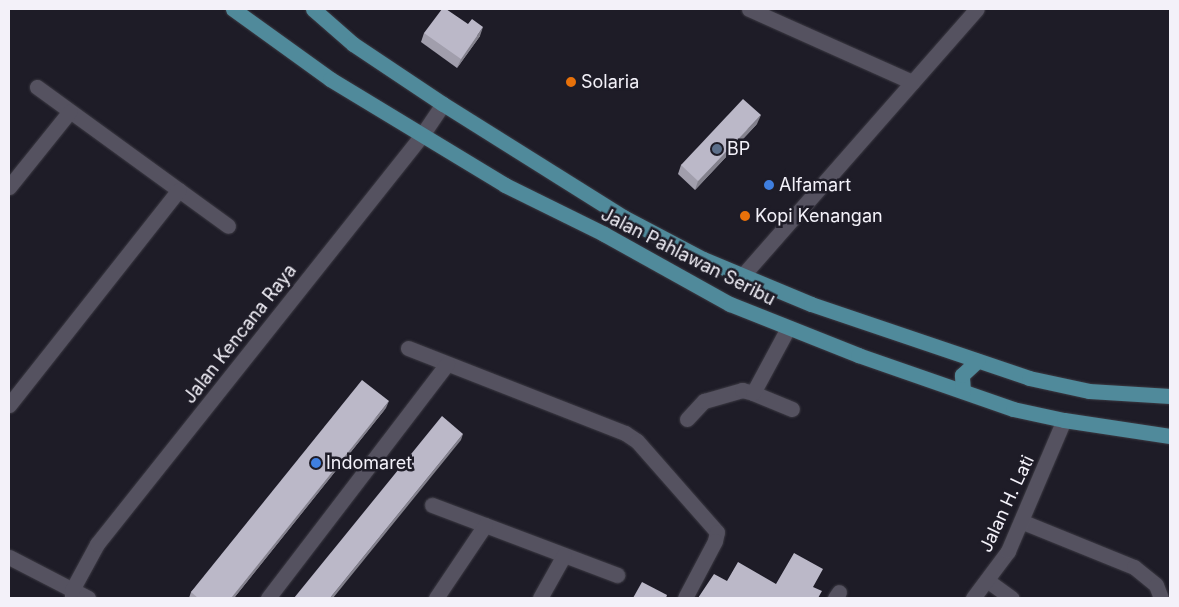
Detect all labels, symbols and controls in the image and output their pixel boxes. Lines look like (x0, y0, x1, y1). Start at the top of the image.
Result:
place label: Solaria (581, 71, 639, 93)
marker: Solaria (565, 76, 577, 88)
place label: BP (727, 138, 750, 160)
marker: BP (711, 143, 723, 155)
place label: Alfamart (779, 174, 851, 196)
marker: Alfamart (763, 179, 775, 191)
street label: Jalan Pahlawan Seribu (597, 204, 779, 310)
place label: Kopi Kenangan (755, 205, 883, 227)
marker: Kopi Kenangan (739, 210, 751, 222)
street label: Jalan Kencana Raya (179, 260, 301, 408)
place label: Indomaret (326, 452, 412, 474)
street label: Jalan H. Lati (975, 452, 1039, 556)
marker: Indomaret (310, 457, 322, 469)

